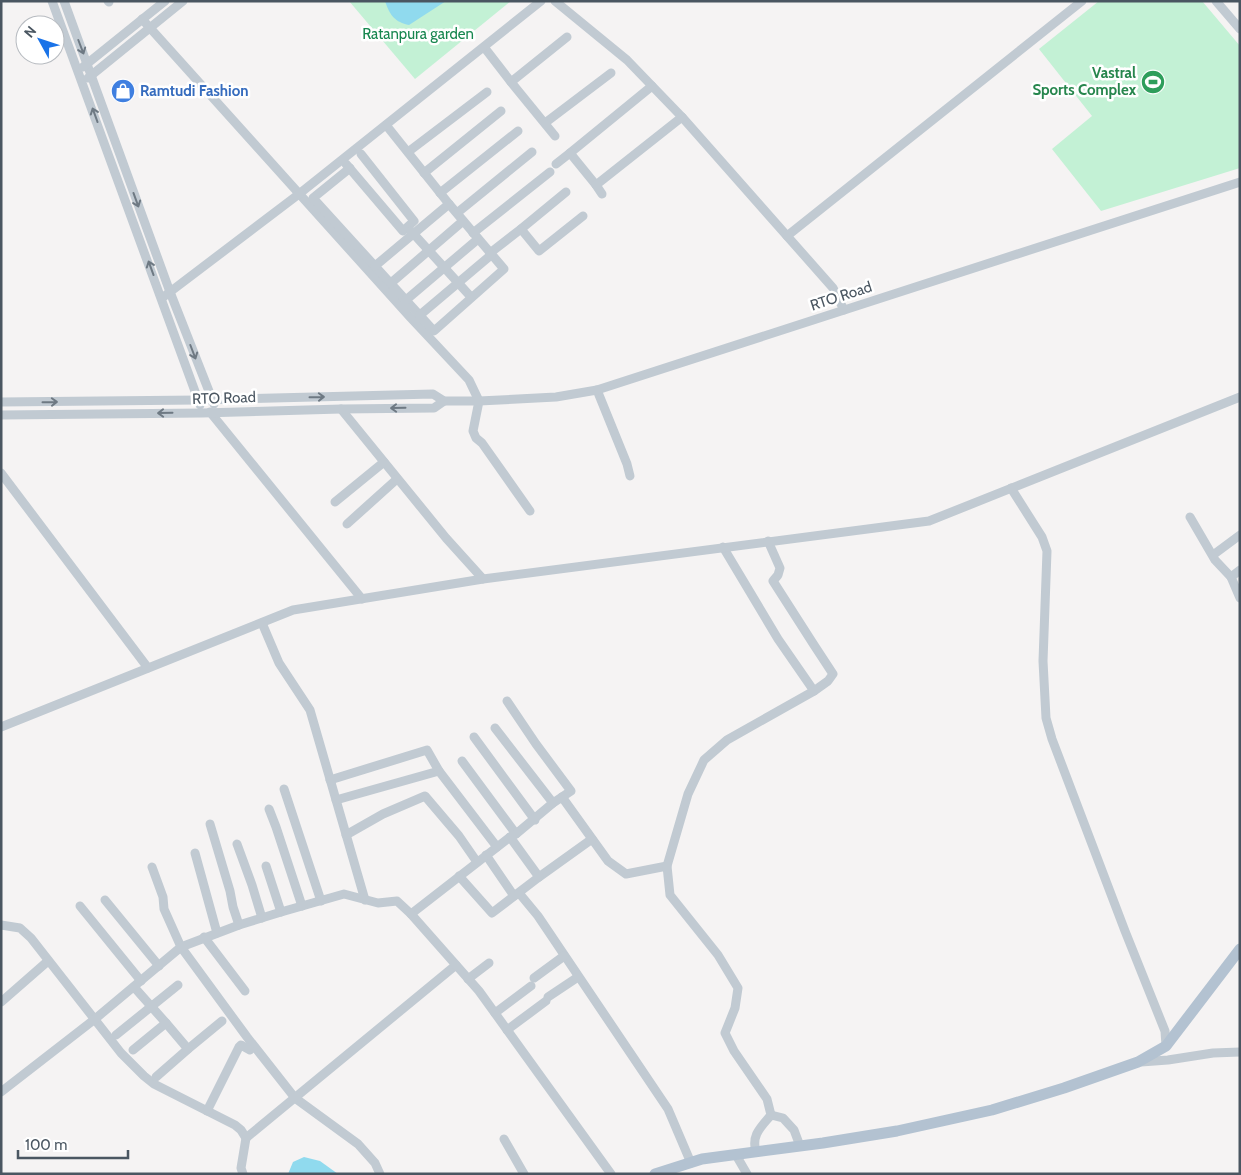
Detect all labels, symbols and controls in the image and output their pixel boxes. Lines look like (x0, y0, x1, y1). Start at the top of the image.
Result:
north arrow (15, 15, 65, 65)
text: N (20, 22, 40, 41)
park label: Ratanpura garden (362, 25, 474, 43)
one-way arrow (77, 39, 86, 54)
place label: Vastral Sports Complex (1032, 64, 1137, 99)
sports icon: Vastral Sports Complex (1140, 69, 1166, 95)
shop icon: Ramtudi Fashion (110, 78, 136, 104)
place label: Ramtudi Fashion (140, 82, 249, 100)
one-way arrow (90, 108, 99, 124)
one-way arrow (132, 192, 141, 207)
one-way arrow (146, 261, 155, 276)
street label: RTO Road (808, 278, 874, 314)
one-way arrow (189, 344, 199, 359)
street label: RTO Road (192, 388, 256, 408)
one-way arrow (309, 392, 325, 402)
one-way arrow (42, 397, 58, 407)
one-way arrow (390, 403, 406, 413)
one-way arrow (158, 408, 174, 418)
scale bar (18, 1128, 128, 1160)
text: 100 m (25, 1136, 67, 1154)

